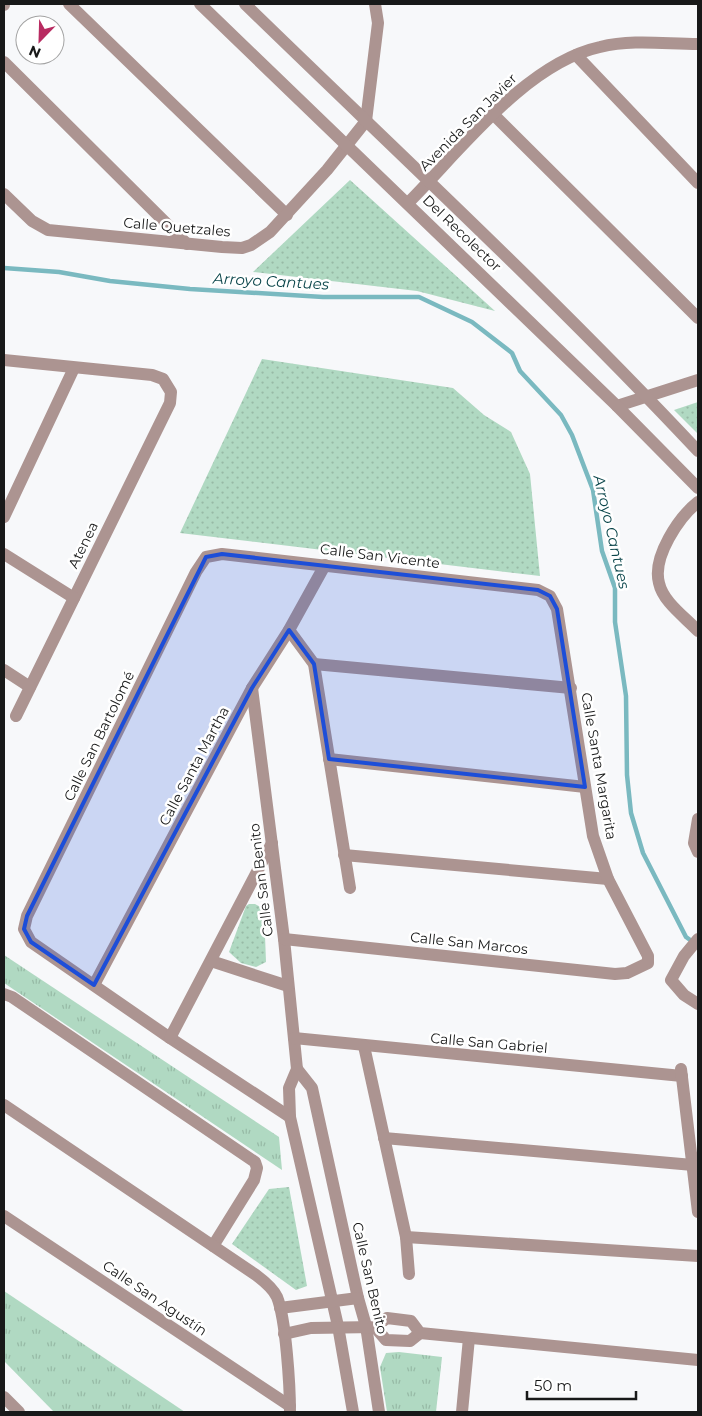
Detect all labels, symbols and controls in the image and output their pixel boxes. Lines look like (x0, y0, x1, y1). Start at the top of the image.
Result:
north arrow (15, 15, 65, 65)
text: N (26, 41, 44, 62)
street label: Avenida San Javier (415, 69, 521, 175)
street label: Del Recolector (419, 191, 505, 275)
street label: Calle Quetzales (123, 213, 231, 241)
water label: Arroyo Cantues (211, 268, 330, 294)
water label: Arroyo Cantues (589, 472, 634, 591)
street label: Atenea (64, 519, 102, 571)
street label: Calle San Vicente (319, 540, 441, 572)
street label: Calle San Bartolomé (60, 668, 138, 804)
street label: Calle Santa Margarita (577, 691, 621, 841)
street label: Calle Santa Martha (155, 703, 233, 829)
street label: Calle San Benito (245, 822, 277, 938)
street label: Calle San Marcos (409, 928, 529, 958)
street label: Calle San Gabriel (430, 1029, 548, 1057)
street label: Calle San Benito (348, 1220, 392, 1336)
street label: Calle San Agustín (99, 1256, 211, 1340)
scale bar (527, 1368, 636, 1400)
text: 50 m (534, 1376, 572, 1395)

